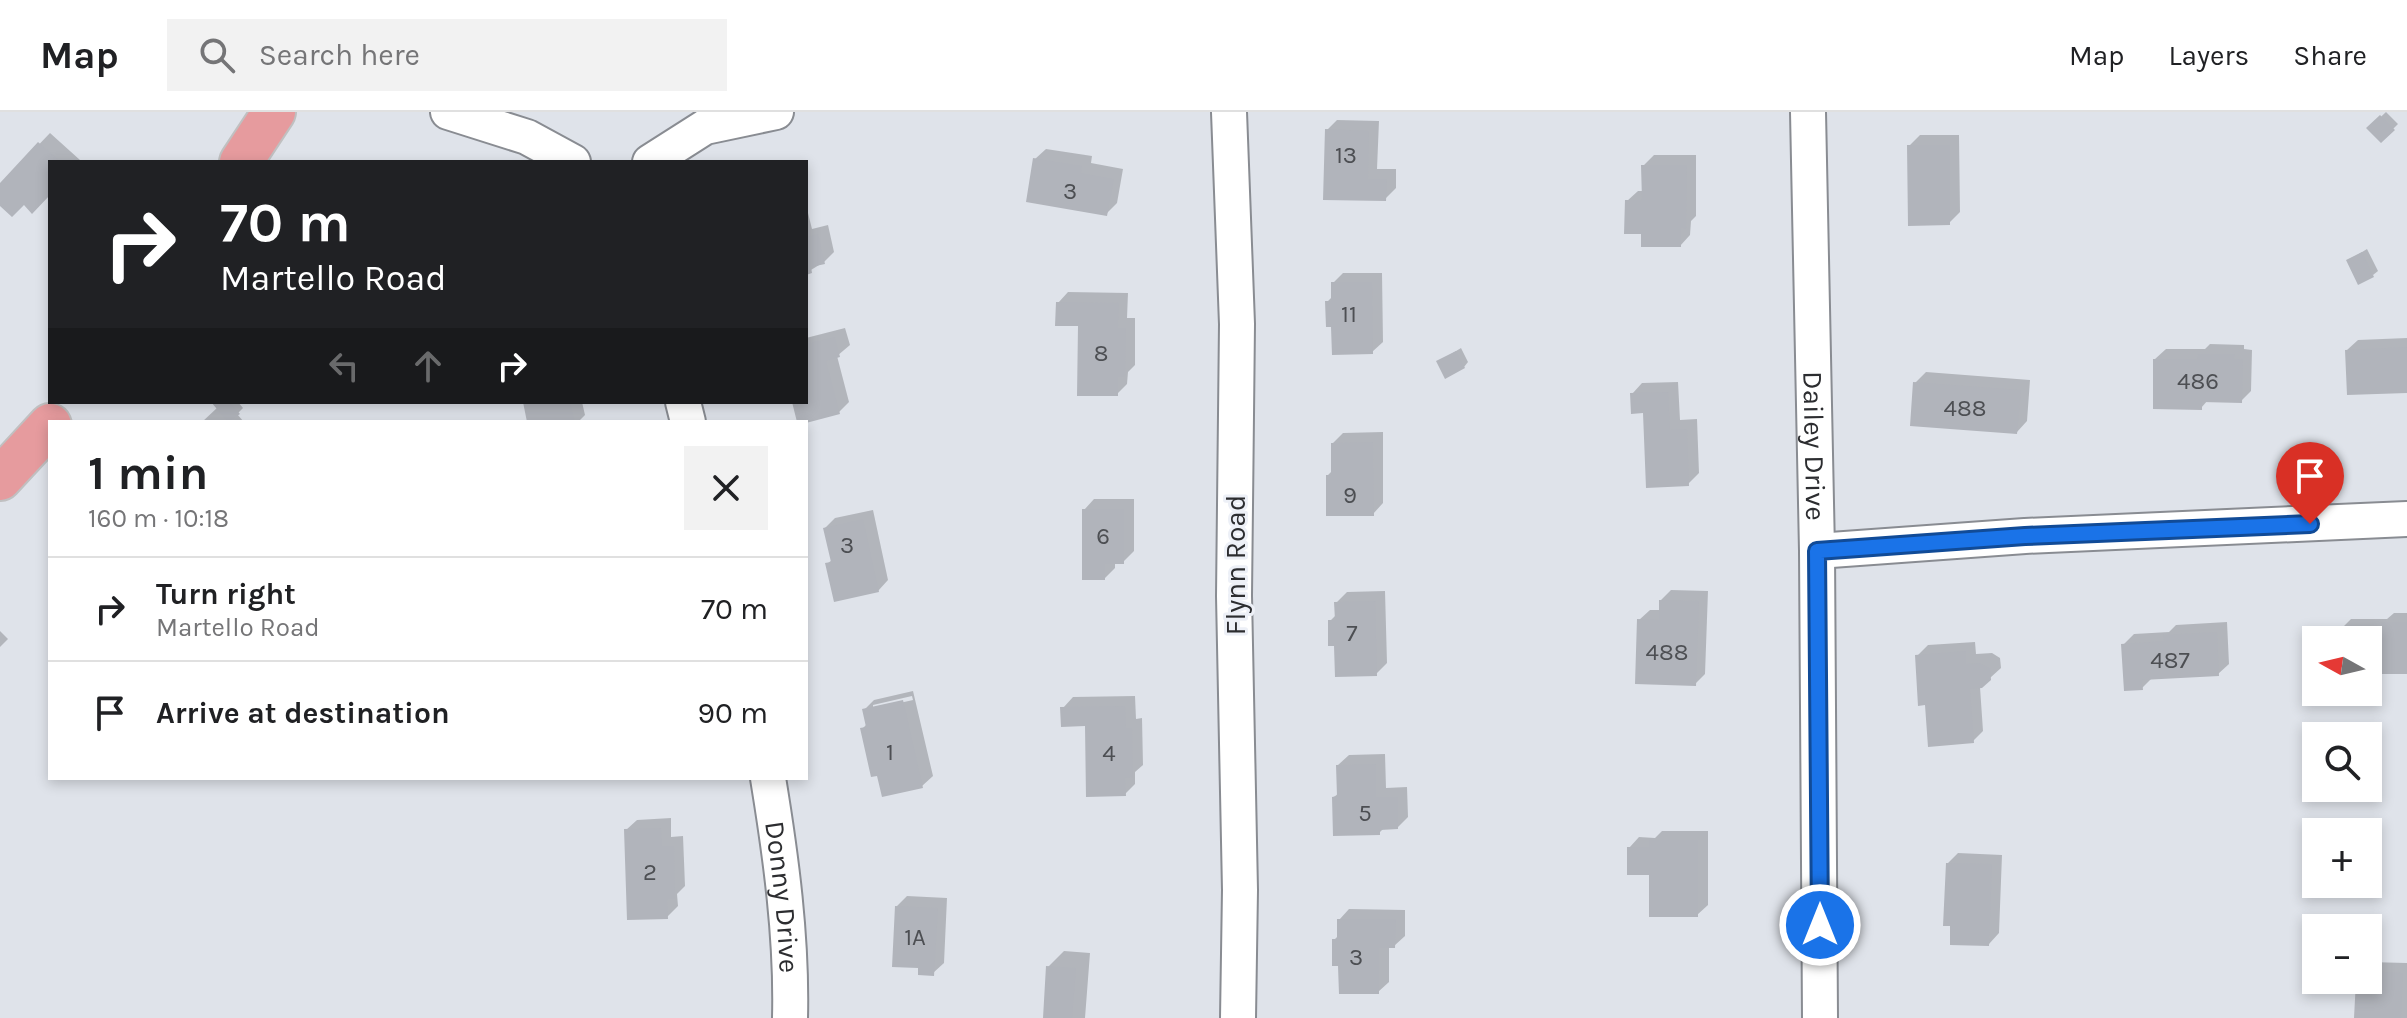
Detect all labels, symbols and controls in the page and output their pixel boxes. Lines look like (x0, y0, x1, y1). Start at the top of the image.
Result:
search box (167, 19, 727, 91)
text: Map (40, 33, 119, 78)
icon: search (195, 33, 239, 77)
text: Search here (259, 37, 420, 73)
text: Map (2069, 39, 2124, 72)
text: Layers (2168, 39, 2249, 72)
text: Share (2293, 39, 2367, 72)
house number: 13 (1335, 141, 1357, 169)
house number: 3 (1063, 177, 1077, 205)
text: 70 m (220, 190, 351, 255)
icon: right (88, 192, 192, 296)
text: Martello Road (220, 257, 447, 299)
house number: 11 (1341, 300, 1357, 328)
house number: 8 (1094, 339, 1108, 367)
icon: left (322, 344, 366, 388)
icon: ahead (406, 344, 450, 388)
icon: right (490, 344, 534, 388)
house number: 486 (2177, 367, 2219, 395)
street label: Dailey Drive (1797, 371, 1833, 521)
house number: 488 (1944, 394, 1986, 422)
pin (2276, 442, 2344, 524)
text: 1 min (88, 445, 208, 501)
button: close (684, 446, 768, 530)
icon: arrive (2288, 454, 2332, 498)
house number: 9 (1343, 481, 1357, 509)
street label: Flynn Road (1219, 495, 1252, 635)
text: 160 m · 10:18 (88, 503, 229, 534)
house number: 6 (1096, 522, 1110, 550)
house number: 3 (840, 531, 854, 559)
text: Turn right (156, 576, 296, 612)
icon: right (88, 587, 132, 631)
text: 70 m (701, 591, 768, 627)
text: Martello Road (156, 612, 320, 643)
house number: 7 (1346, 619, 1358, 647)
north arrow (2302, 626, 2382, 706)
map controls (2302, 626, 2382, 994)
house number: 488 (1646, 638, 1688, 666)
house number: 487 (2150, 646, 2190, 674)
icon: arrive (88, 691, 132, 735)
text: Arrive at destination (156, 695, 450, 731)
text: 90 m (698, 695, 768, 731)
button: search (2302, 722, 2382, 802)
house number: 1 (886, 738, 894, 766)
house number: 4 (1102, 739, 1116, 767)
house number: 5 (1358, 799, 1372, 827)
button: + (2302, 818, 2382, 898)
street label: Donny Drive (758, 819, 806, 974)
house number: 2 (643, 858, 657, 886)
position arrow (1778, 883, 1862, 967)
button: − (2302, 914, 2382, 994)
house number: 1A (904, 923, 926, 951)
house number: 3 (1349, 943, 1363, 971)

